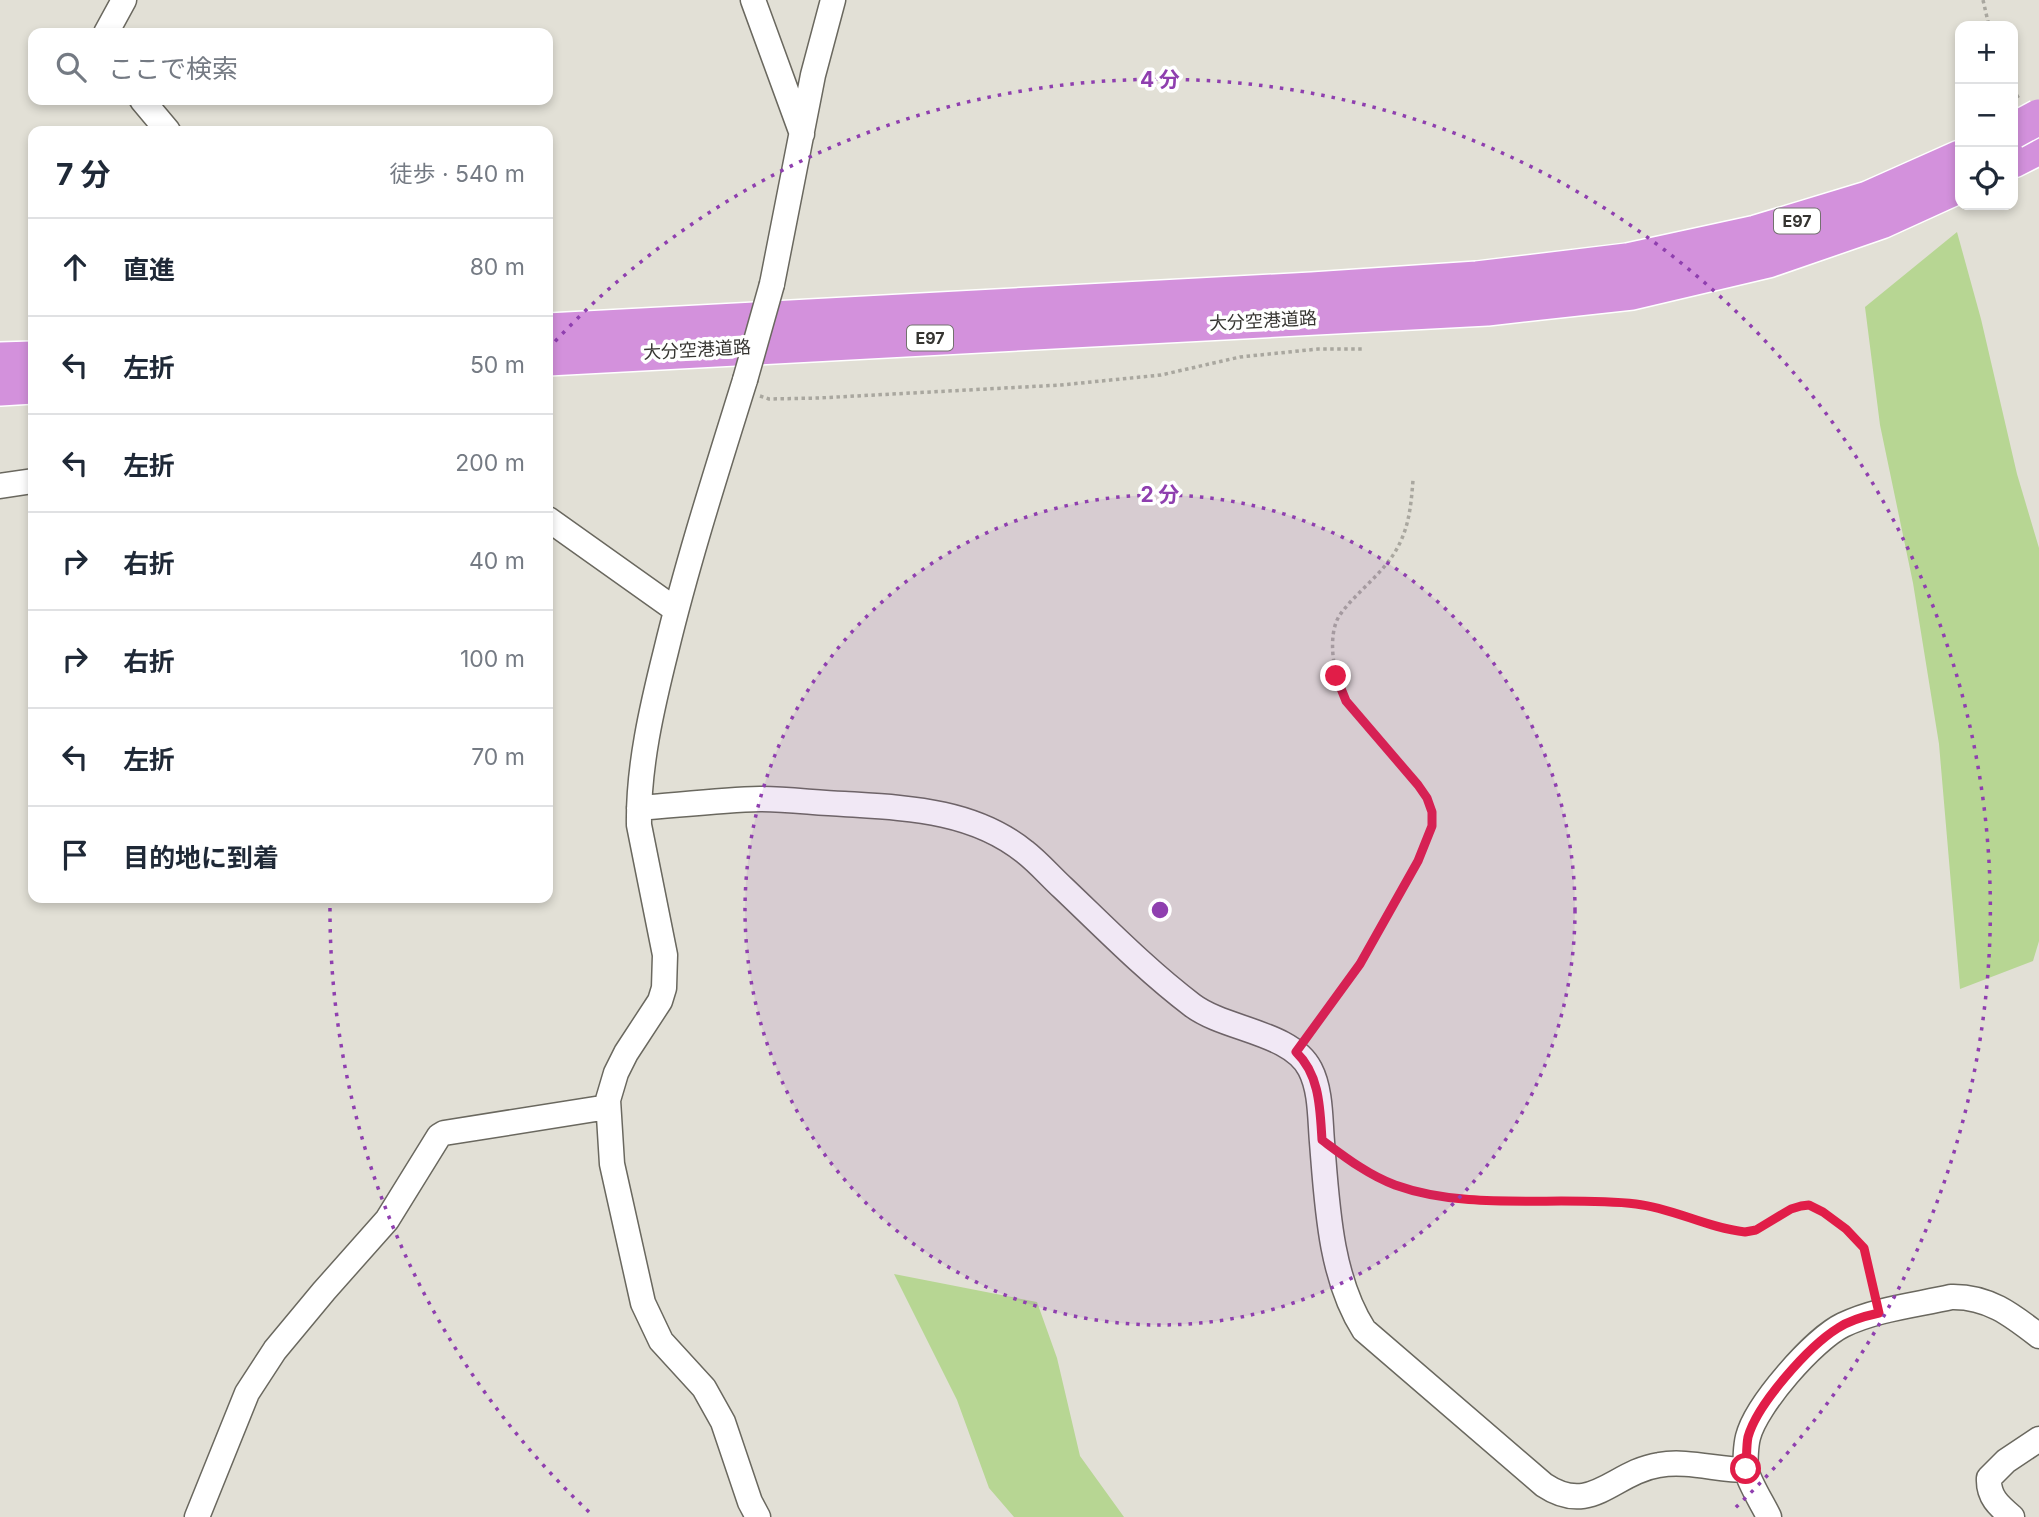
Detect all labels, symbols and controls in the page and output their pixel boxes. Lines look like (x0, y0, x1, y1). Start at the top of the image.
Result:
map controls (1955, 21, 2018, 210)
button: + (1955, 21, 2018, 84)
search box (28, 28, 553, 105)
icon: search (52, 48, 90, 86)
text: ここで検索 (108, 53, 238, 84)
text: 4 分 (1140, 67, 1180, 92)
button: − (1955, 84, 2018, 147)
button: locate (1955, 147, 2018, 210)
text: 7 分 (56, 156, 111, 192)
text: 徒歩 · 540 m (389, 160, 525, 188)
road number: E97 (1774, 209, 1820, 234)
icon: ahead (56, 248, 94, 286)
text: 80 m (470, 253, 525, 281)
text: 直進 (123, 254, 175, 285)
street label: 大分空港道路 (1208, 307, 1317, 334)
road number: E97 (907, 326, 953, 350)
street label: 大分空港道路 (642, 336, 751, 363)
icon: left (56, 346, 94, 384)
text: 50 m (470, 351, 525, 379)
text: 左折 (123, 352, 175, 383)
icon: left (56, 444, 94, 482)
text: 200 m (455, 449, 525, 477)
text: 左折 (123, 450, 175, 481)
text: 2 分 (1140, 482, 1180, 507)
icon: right (56, 542, 94, 580)
text: 40 m (469, 547, 525, 575)
text: 右折 (123, 548, 175, 579)
icon: right (56, 640, 94, 678)
text: 100 m (460, 645, 525, 673)
text: 右折 (123, 646, 175, 677)
route end (1320, 660, 1351, 691)
icon: left (56, 738, 94, 776)
text: 70 m (471, 743, 525, 771)
text: 左折 (123, 744, 175, 775)
icon: arrive (56, 836, 94, 874)
text: 目的地に到着 (123, 842, 279, 873)
centre of rings (1148, 898, 1172, 922)
route start (1730, 1453, 1761, 1484)

